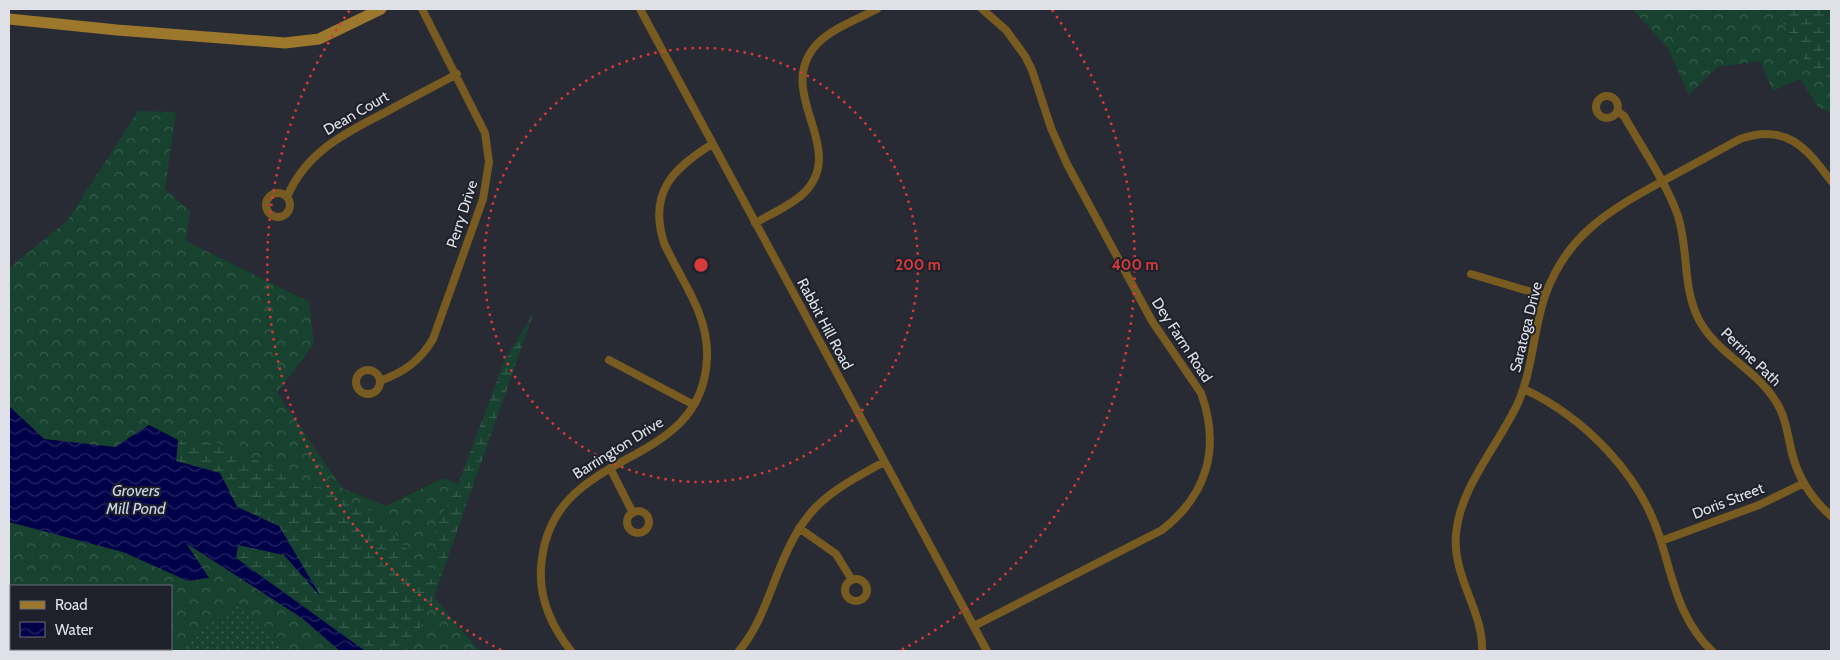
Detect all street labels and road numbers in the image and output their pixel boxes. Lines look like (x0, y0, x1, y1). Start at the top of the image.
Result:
street label: Dean Court (320, 87, 392, 139)
street label: Perry Drive (443, 178, 481, 250)
street label: Rabbit Hill Road (793, 275, 857, 373)
street label: Saratoga Drive (1506, 280, 1546, 374)
street label: Dey Farm Road (1148, 294, 1216, 386)
street label: Perrine Path (1717, 324, 1785, 390)
street label: Barrington Drive (569, 413, 667, 483)
street label: Doris Street (1690, 479, 1766, 523)

